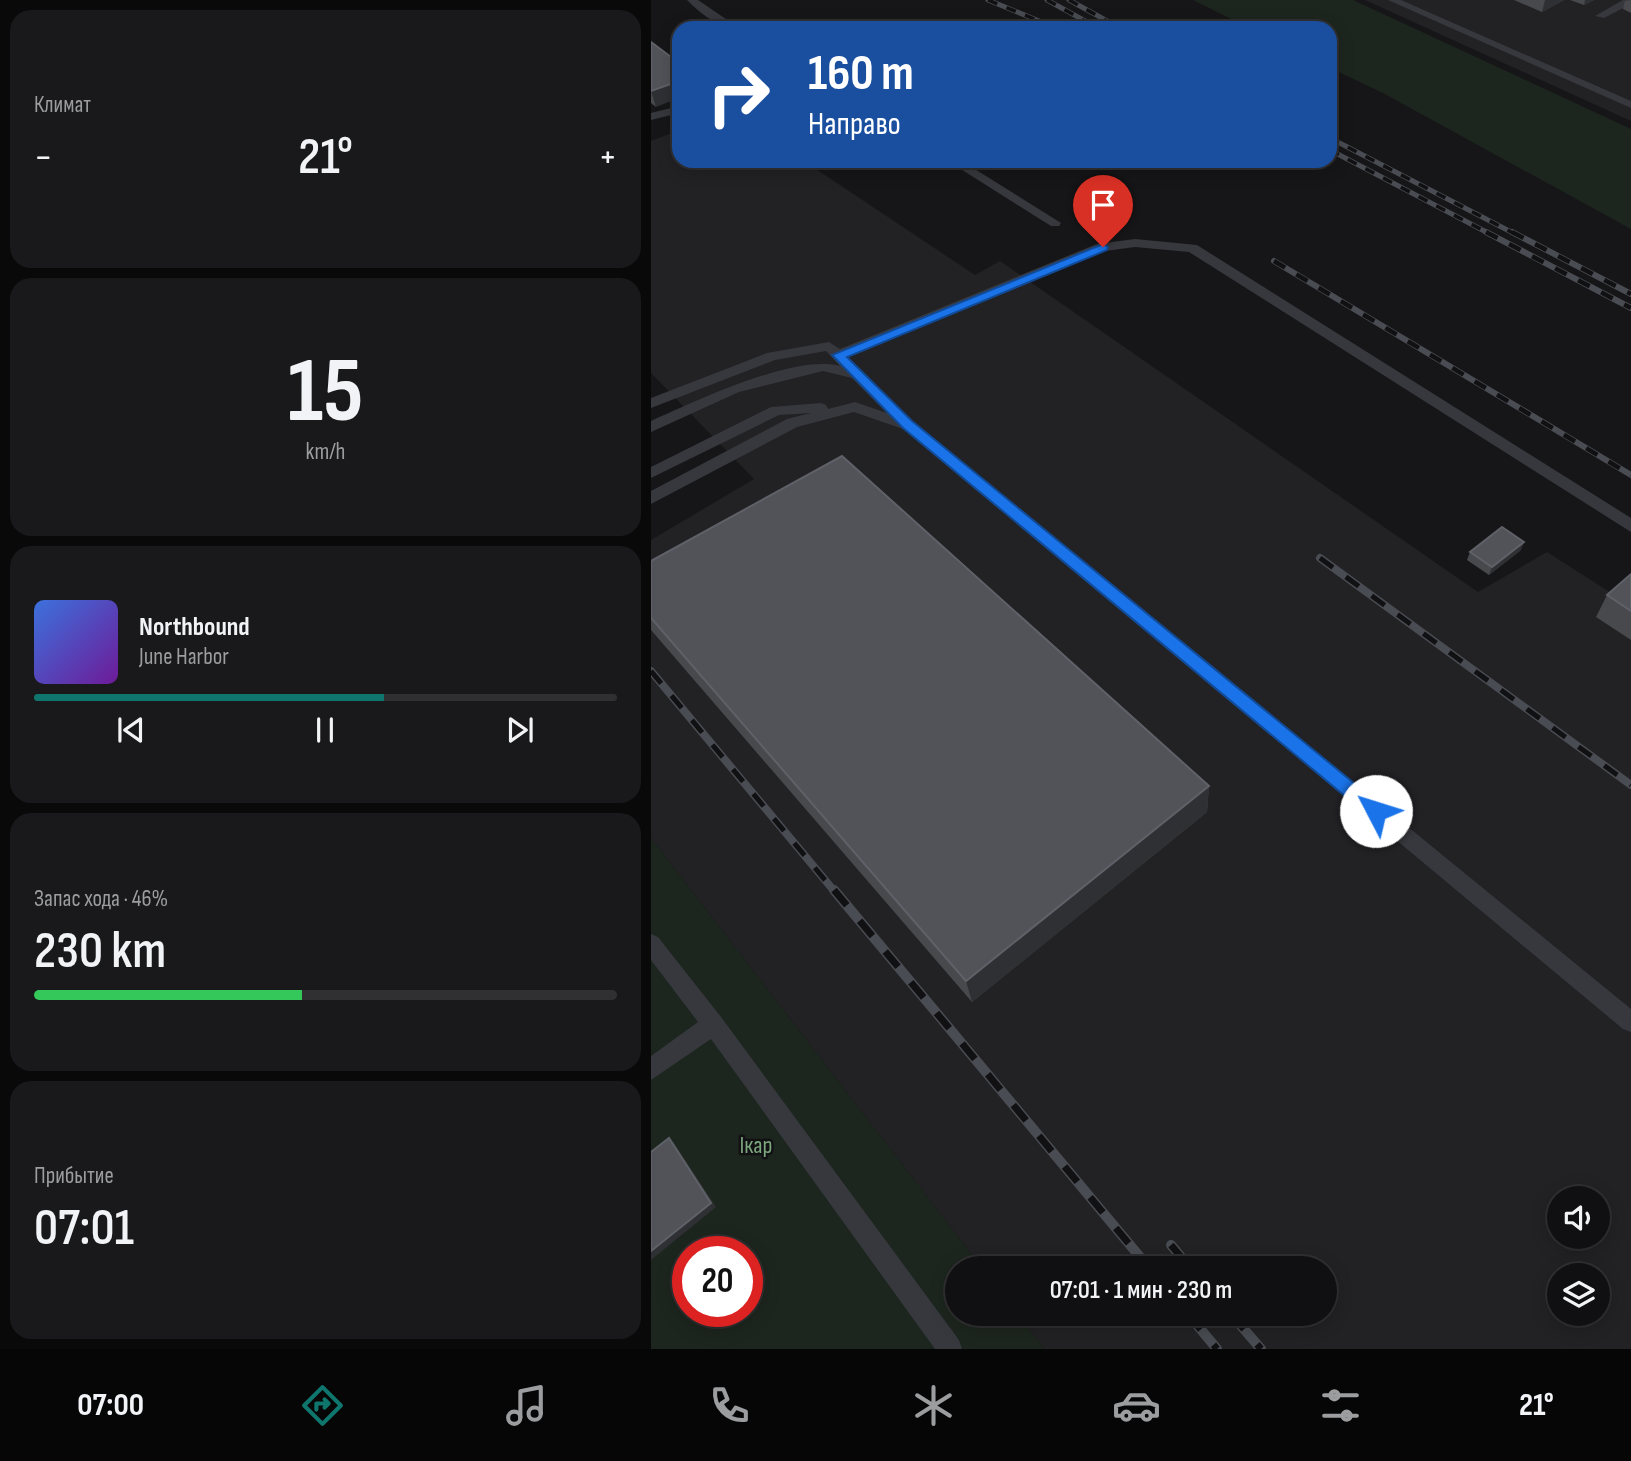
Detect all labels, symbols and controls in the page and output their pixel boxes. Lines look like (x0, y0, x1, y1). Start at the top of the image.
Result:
text: 160 m (808, 45, 914, 104)
icon: right (693, 49, 784, 140)
text: Климат (34, 91, 91, 119)
text: Направо (808, 105, 901, 144)
text: 21° (298, 126, 353, 189)
text: − (34, 135, 53, 180)
text: + (598, 135, 617, 180)
pin (1073, 175, 1133, 247)
icon: arrive (1084, 186, 1122, 224)
text: 15 (288, 338, 363, 447)
text: km/h (306, 438, 345, 466)
text: Northbound (139, 612, 250, 643)
text: June Harbor (139, 643, 229, 671)
icon: previous (112, 711, 150, 749)
icon: pause (306, 711, 344, 749)
icon: next (501, 711, 539, 749)
position arrow (1339, 774, 1413, 848)
text: Запас хода · 46% (34, 885, 168, 913)
text: 230 km (34, 920, 166, 983)
park label: Ікар (740, 1131, 772, 1160)
text: Прибытие (34, 1162, 114, 1190)
map controls (1547, 1186, 1610, 1326)
button: sound (1547, 1186, 1610, 1249)
text: 07:01 (34, 1197, 134, 1260)
speed limit sign: 20 (672, 1236, 763, 1327)
button: layers (1547, 1263, 1610, 1326)
text: 07:01 · 1 мин · 230 m (1050, 1275, 1232, 1306)
icon: directions (298, 1381, 347, 1430)
icon: music (502, 1381, 551, 1430)
icon: phone (705, 1381, 754, 1430)
icon: climate (909, 1381, 958, 1430)
icon: car (1112, 1381, 1161, 1430)
icon: filters (1316, 1381, 1365, 1430)
text: 07:00 (77, 1386, 144, 1425)
text: 21° (1519, 1386, 1554, 1425)

